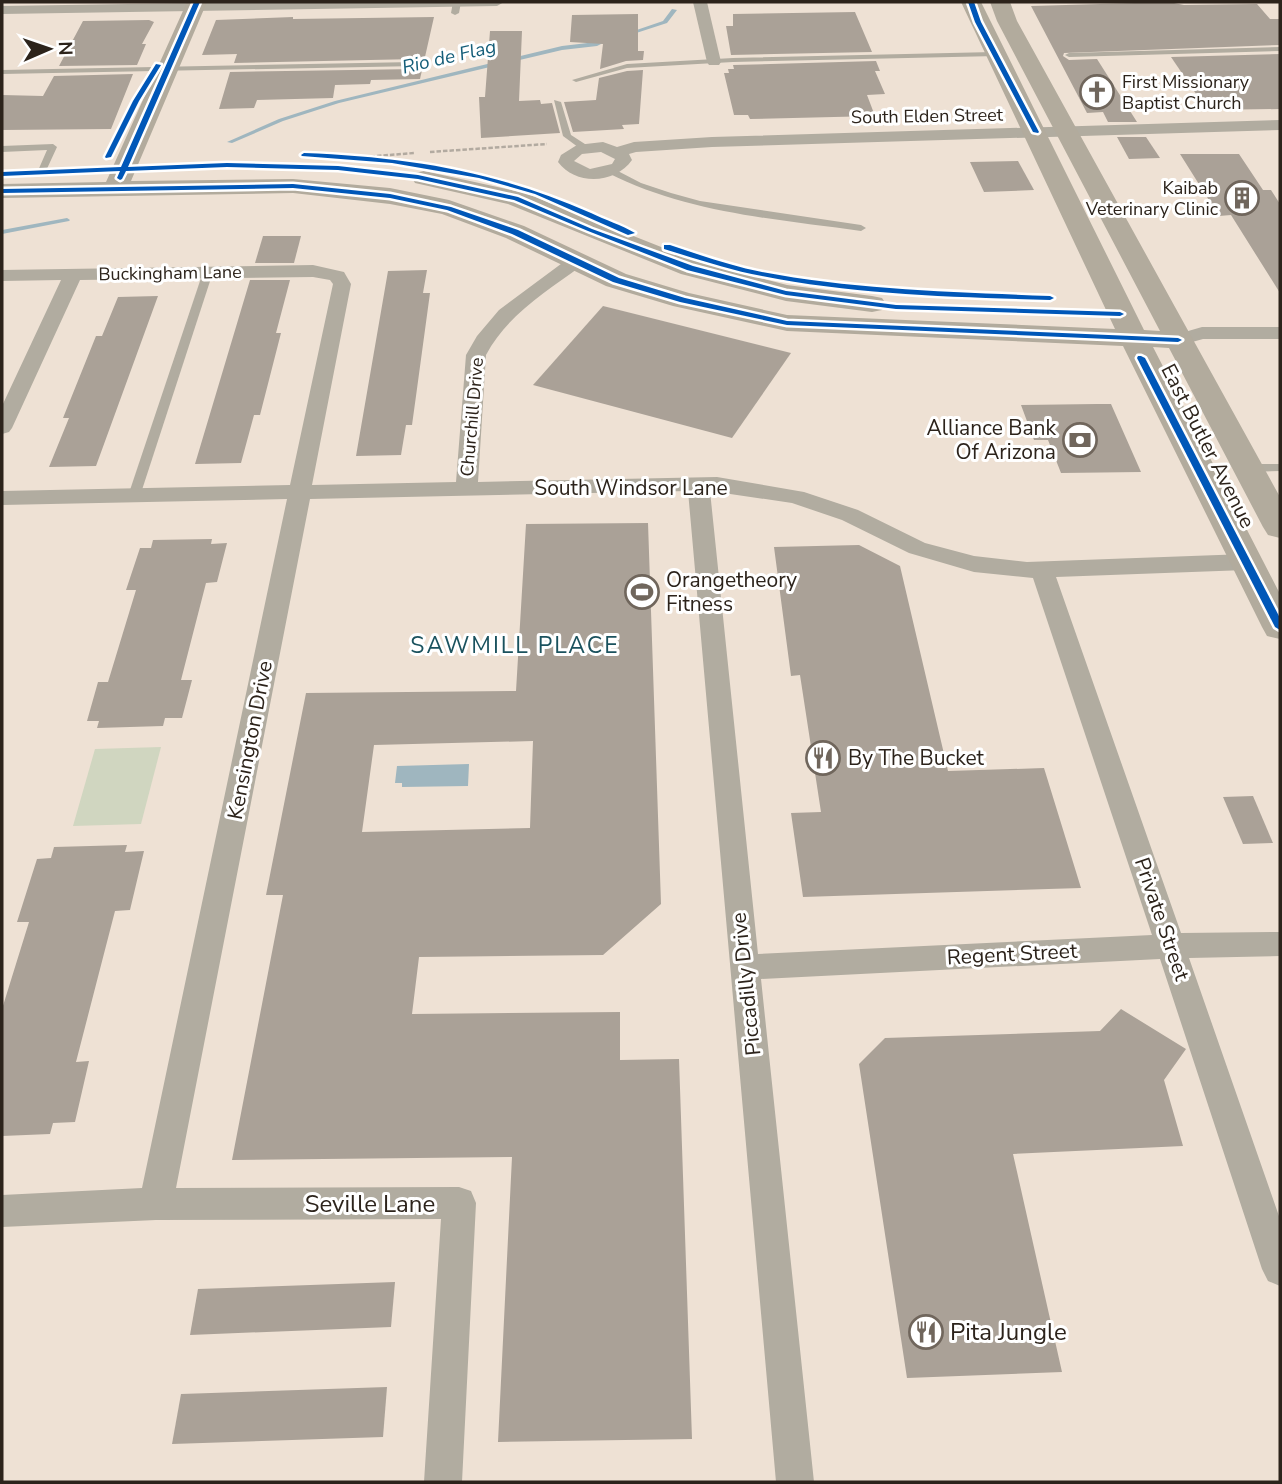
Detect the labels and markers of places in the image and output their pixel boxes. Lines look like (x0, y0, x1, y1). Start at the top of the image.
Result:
place label: First Missionary Baptist Church (1122, 70, 1250, 115)
church icon: First Missionary Baptist Church (1078, 73, 1116, 111)
place label: Kaibab Veterinary Clinic (1085, 176, 1218, 221)
building icon: Kaibab Veterinary Clinic (1223, 179, 1261, 217)
place label: Alliance Bank Of Arizona (926, 414, 1056, 466)
bank icon: Alliance Bank Of Arizona (1061, 421, 1099, 459)
place label: Orangetheory Fitness (666, 566, 797, 618)
sports icon: Orangetheory Fitness (623, 573, 661, 611)
restaurant icon: By The Bucket (804, 739, 842, 777)
place label: By The Bucket (848, 744, 985, 772)
restaurant icon: Pita Jungle (907, 1313, 945, 1351)
place label: Pita Jungle (950, 1316, 1067, 1348)

